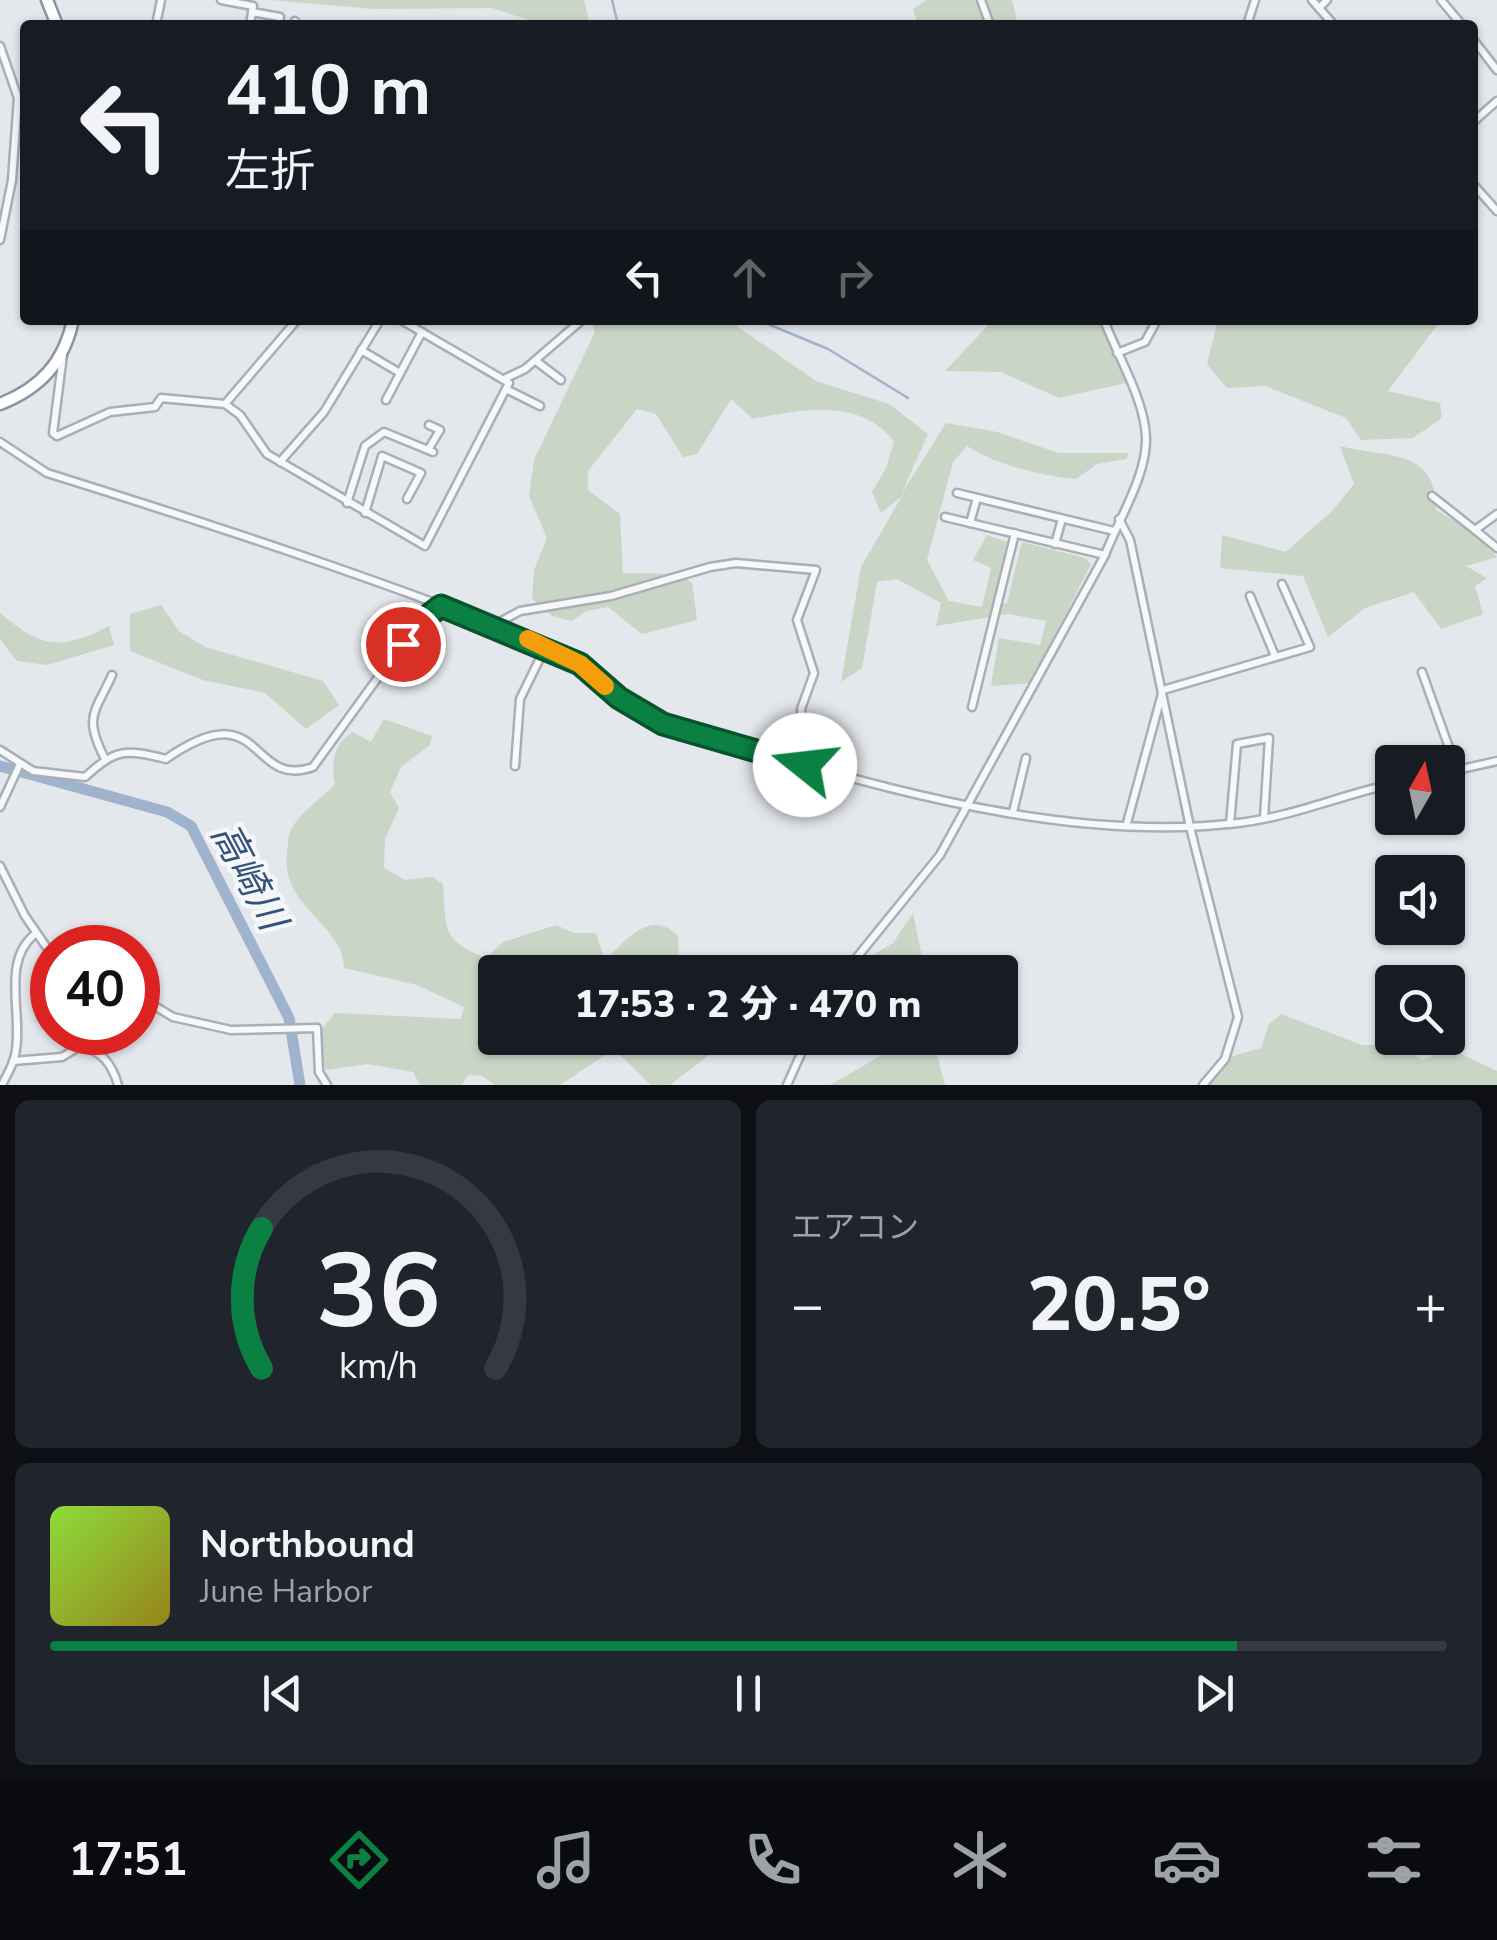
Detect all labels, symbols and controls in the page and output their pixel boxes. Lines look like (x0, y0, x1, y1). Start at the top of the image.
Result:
text: 410 m (225, 43, 431, 139)
icon: left (60, 60, 190, 190)
text: 左折 (225, 141, 315, 202)
icon: left (617, 250, 672, 305)
icon: ahead (722, 250, 777, 305)
icon: right (827, 250, 882, 305)
pin (361, 602, 446, 687)
icon: arrive (376, 617, 431, 672)
position arrow (753, 713, 857, 817)
north arrow (1375, 745, 1465, 835)
map controls (1375, 745, 1465, 1055)
water label: 高崎川 (199, 814, 300, 942)
button: sound (1375, 855, 1465, 945)
speed limit sign: 40 (30, 925, 160, 1055)
button: search (1375, 965, 1465, 1055)
text: 17:53 · 2 分 · 470 m (574, 979, 922, 1030)
text: エアコン (791, 1206, 919, 1249)
text: 36 (316, 1221, 440, 1363)
text: 20.5° (1027, 1254, 1211, 1356)
text: − (791, 1268, 824, 1343)
text: + (1414, 1268, 1447, 1343)
text: km/h (339, 1342, 417, 1391)
text: Northbound (200, 1519, 415, 1570)
text: June Harbor (200, 1570, 372, 1613)
icon: previous (255, 1666, 310, 1721)
icon: pause (721, 1666, 776, 1721)
icon: next (1187, 1666, 1242, 1721)
icon: directions (324, 1825, 394, 1895)
icon: music (531, 1825, 601, 1895)
icon: phone (738, 1825, 808, 1895)
icon: climate (945, 1825, 1015, 1895)
icon: car (1152, 1825, 1222, 1895)
icon: filters (1359, 1825, 1429, 1895)
text: 17:51 (68, 1830, 188, 1891)

